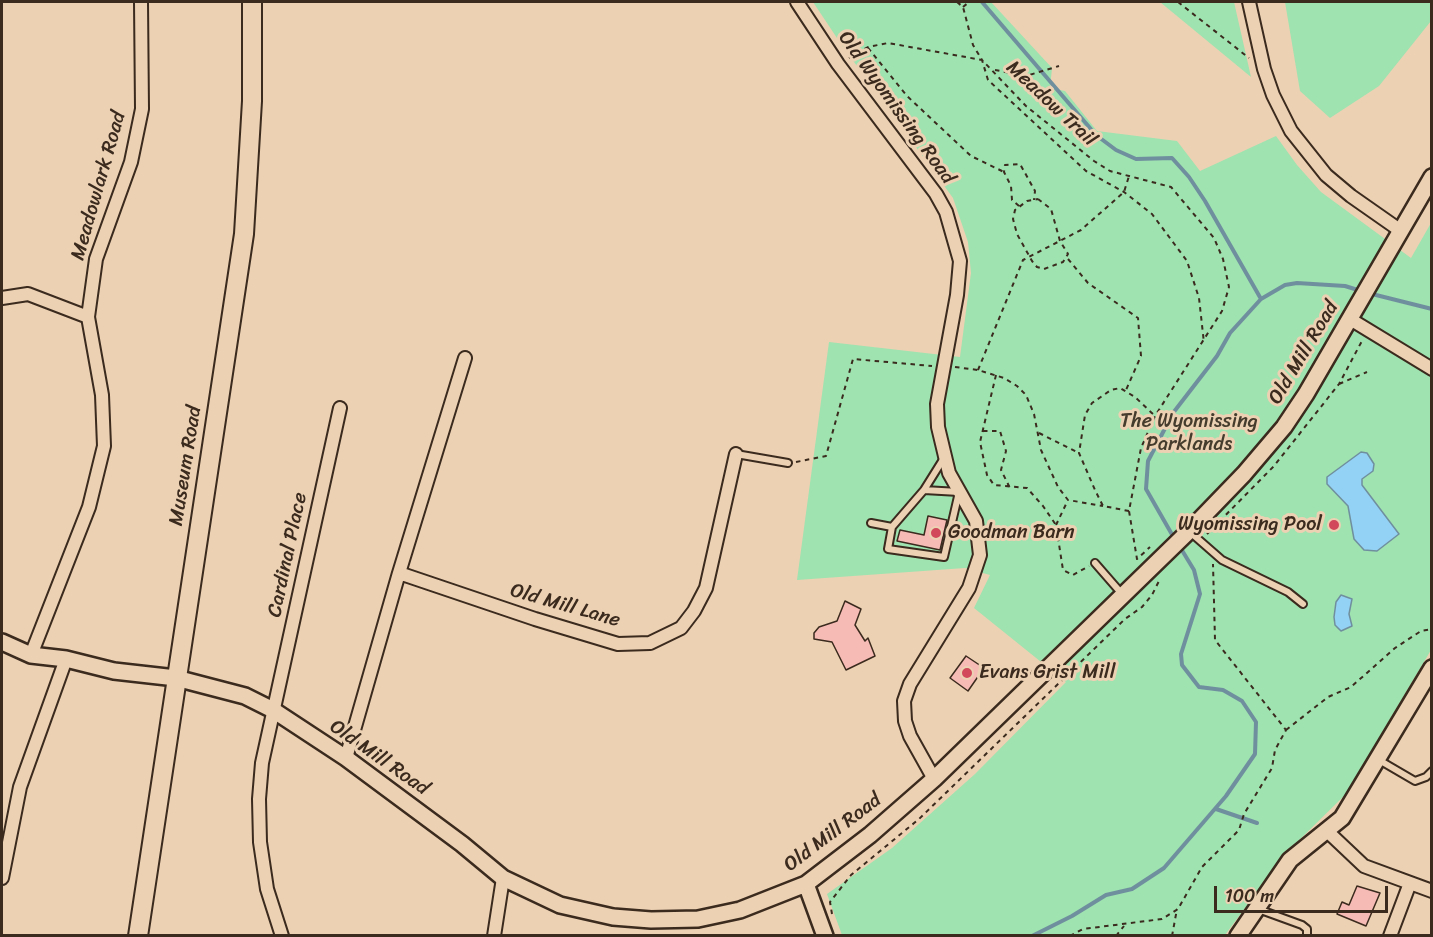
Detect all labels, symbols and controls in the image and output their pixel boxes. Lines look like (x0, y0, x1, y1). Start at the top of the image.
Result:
street label: Old Wyomissing Road (832, 27, 960, 189)
street label: Meadow Trail (1001, 56, 1101, 152)
street label: Meadowlark Road (66, 109, 132, 263)
street label: Old Mill Road (1264, 297, 1344, 409)
street label: Museum Road (165, 405, 207, 527)
park label: The Wyomissing Parklands (1120, 410, 1258, 457)
street label: Cardinal Place (263, 491, 313, 619)
place label: Wyomissing Pool (1178, 513, 1322, 537)
marker: Wyomissing Pool (1327, 518, 1341, 532)
place label: Goodman Barn (948, 521, 1074, 545)
marker: Goodman Barn (929, 526, 943, 540)
street label: Old Mill Lane (507, 579, 623, 633)
place label: Evans Grist Mill (979, 661, 1115, 685)
marker: Evans Grist Mill (960, 666, 974, 680)
street label: Old Mill Road (325, 715, 433, 801)
street label: Old Mill Road (780, 789, 886, 877)
scale bar (1217, 874, 1391, 912)
text: 100 m (1225, 880, 1274, 912)

